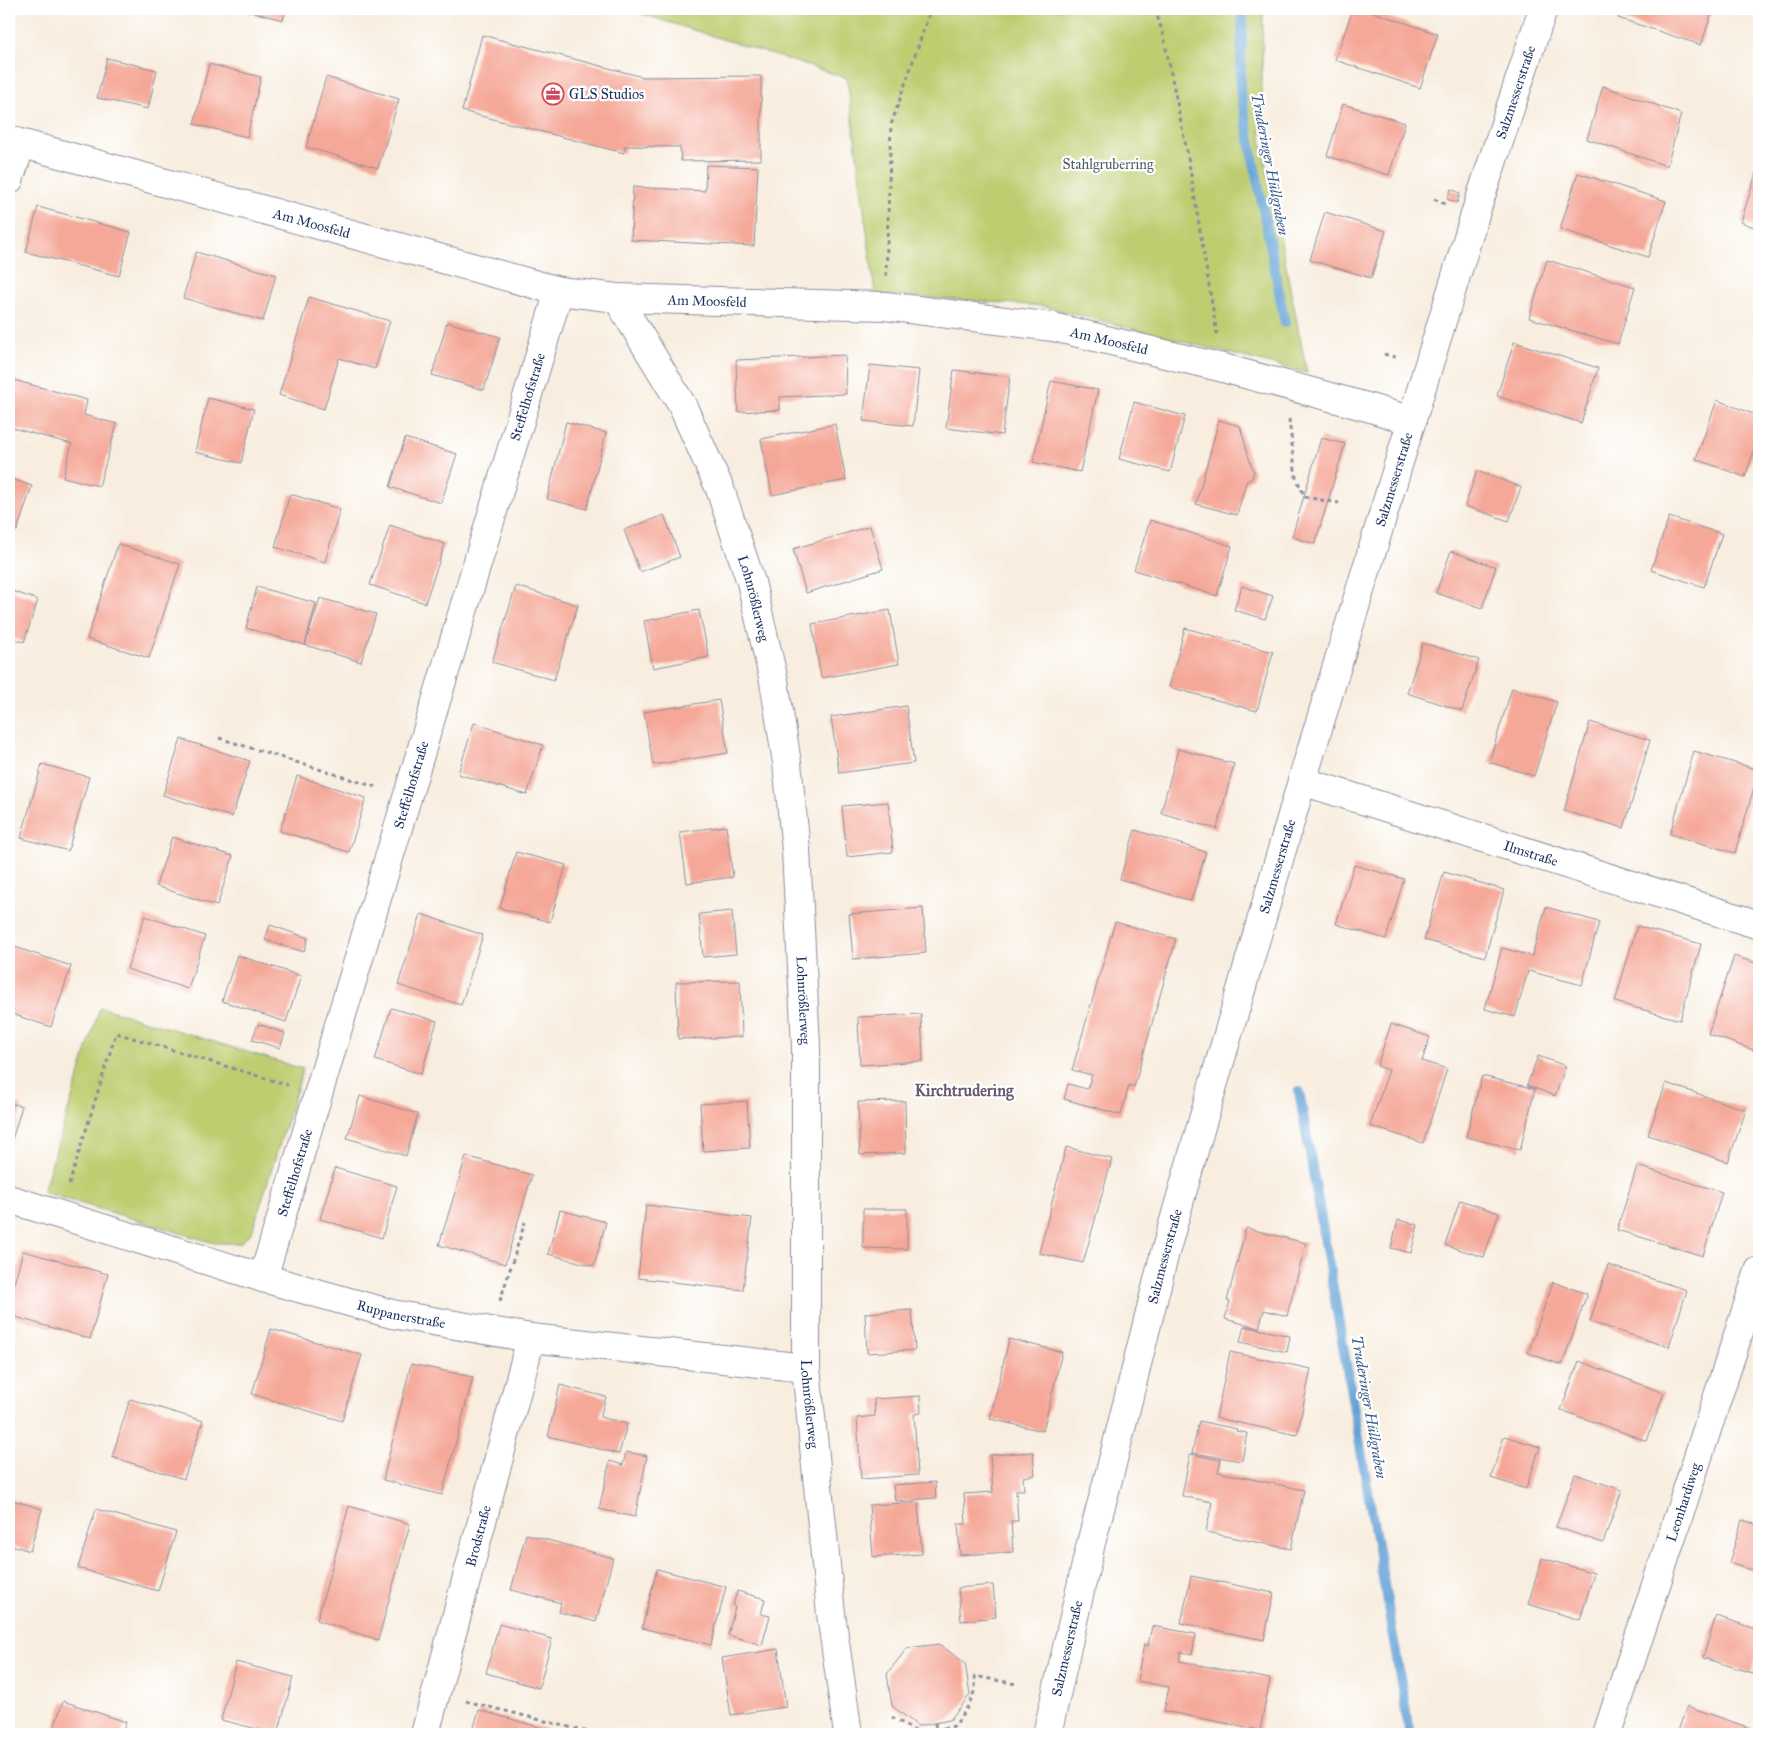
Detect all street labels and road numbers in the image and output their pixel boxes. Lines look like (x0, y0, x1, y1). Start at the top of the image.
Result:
street label: Salzmesserstraße (1492, 43, 1539, 141)
street label: Am Moosfeld (270, 205, 352, 242)
street label: Am Moosfeld (666, 291, 747, 311)
street label: Am Moosfeld (1068, 323, 1150, 359)
street label: Steffelhofstraße (507, 351, 549, 443)
street label: Salzmesserstraße (1372, 430, 1417, 529)
street label: Lohnrößlerweg (734, 553, 773, 644)
street label: Steffelhofstraße (390, 739, 433, 831)
street label: Salzmesserstraße (1256, 817, 1299, 916)
street label: Ilmstraße (1502, 837, 1560, 870)
street label: Lohnrößlerweg (792, 956, 814, 1045)
street label: Steffelhofstraße (274, 1127, 316, 1219)
street label: Salzmesserstraße (1144, 1207, 1186, 1306)
street label: Ruppanerstraße (355, 1297, 447, 1332)
street label: Lohnrößlerweg (797, 1360, 822, 1450)
street label: Leonhardiweg (1663, 1460, 1705, 1544)
street label: Brodstraße (462, 1503, 495, 1569)
street label: Salzmesserstraße (1048, 1599, 1087, 1698)

